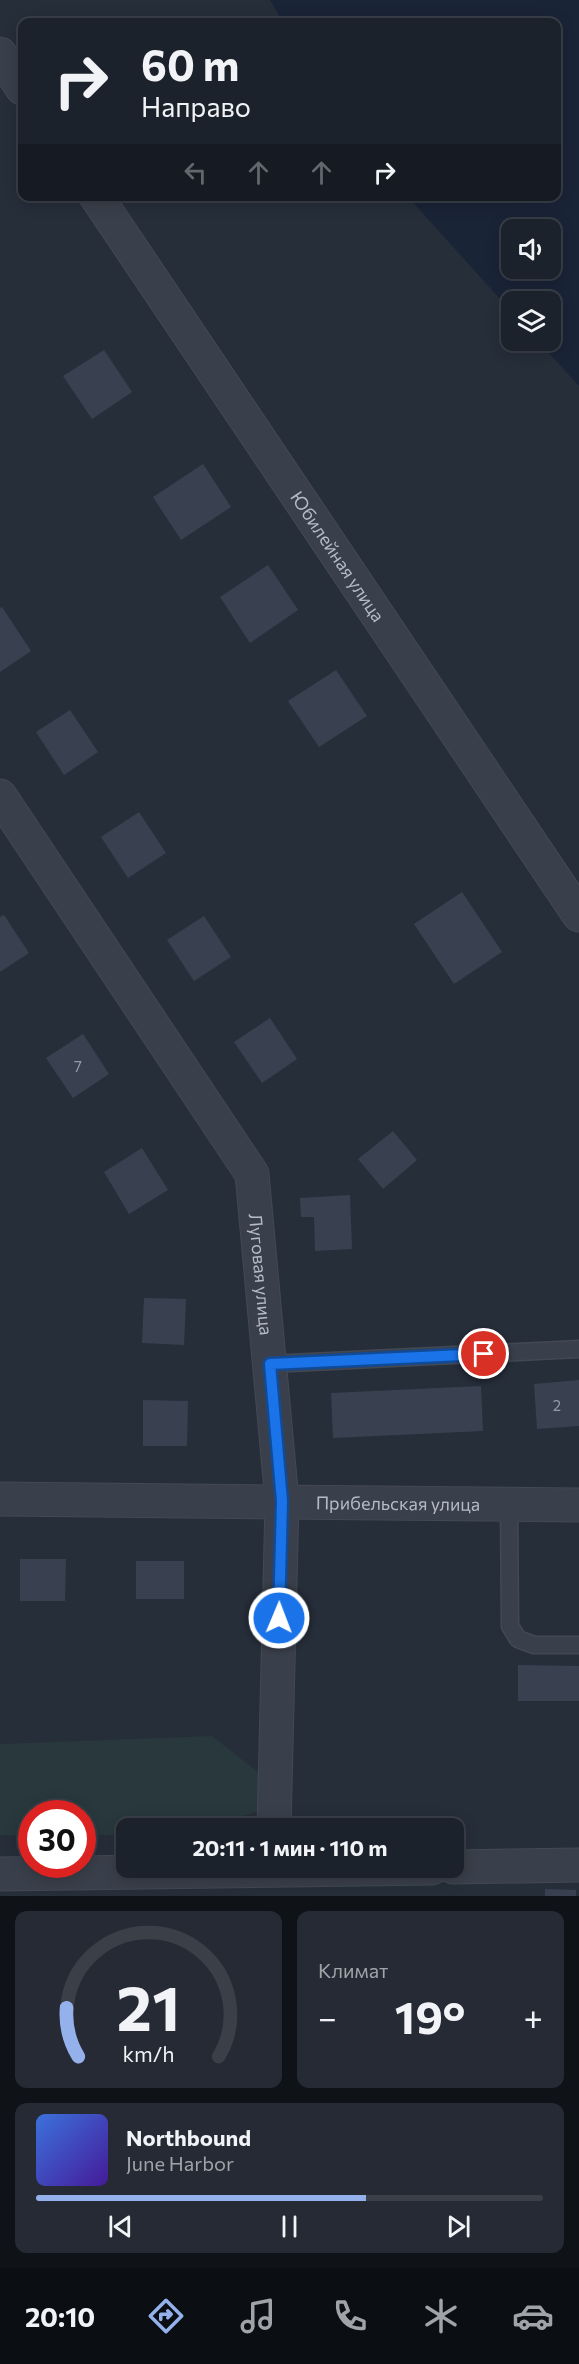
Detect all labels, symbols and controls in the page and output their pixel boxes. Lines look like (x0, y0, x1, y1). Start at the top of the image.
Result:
text: 60 m (141, 38, 240, 90)
icon: right (42, 42, 120, 120)
text: Направо (141, 90, 251, 123)
icon: left (179, 156, 212, 189)
icon: ahead (242, 156, 275, 189)
icon: ahead (305, 156, 338, 189)
icon: right (368, 156, 401, 189)
map controls (501, 219, 561, 351)
button: sound (501, 219, 561, 279)
button: layers (501, 291, 561, 351)
street label: Юбилейная улица (286, 487, 390, 626)
house number: 7 (74, 1057, 82, 1075)
street label: Луговая улица (245, 1212, 278, 1336)
pin (458, 1328, 509, 1379)
icon: arrive (467, 1337, 500, 1370)
house number: 2 (553, 1396, 561, 1414)
street label: Прибельская улица (316, 1491, 480, 1515)
position arrow (247, 1586, 311, 1650)
speed limit sign: 30 (18, 1800, 96, 1878)
text: 20:11 · 1 мин · 110 m (192, 1834, 388, 1861)
text: Климат (318, 1958, 388, 1982)
text: 21 (117, 1968, 180, 2044)
text: 19° (395, 1988, 465, 2043)
text: − (318, 1996, 337, 2037)
text: + (524, 1996, 543, 2037)
text: km/h (122, 2040, 175, 2066)
text: Northbound (126, 2124, 251, 2151)
text: June Harbor (126, 2151, 234, 2175)
icon: previous (104, 2210, 137, 2243)
icon: pause (273, 2210, 306, 2243)
icon: next (442, 2210, 475, 2243)
icon: directions (145, 2295, 187, 2337)
icon: music (237, 2295, 279, 2337)
icon: phone (329, 2295, 371, 2337)
icon: climate (420, 2295, 462, 2337)
icon: car (512, 2295, 554, 2337)
text: 20:10 (25, 2300, 95, 2333)

